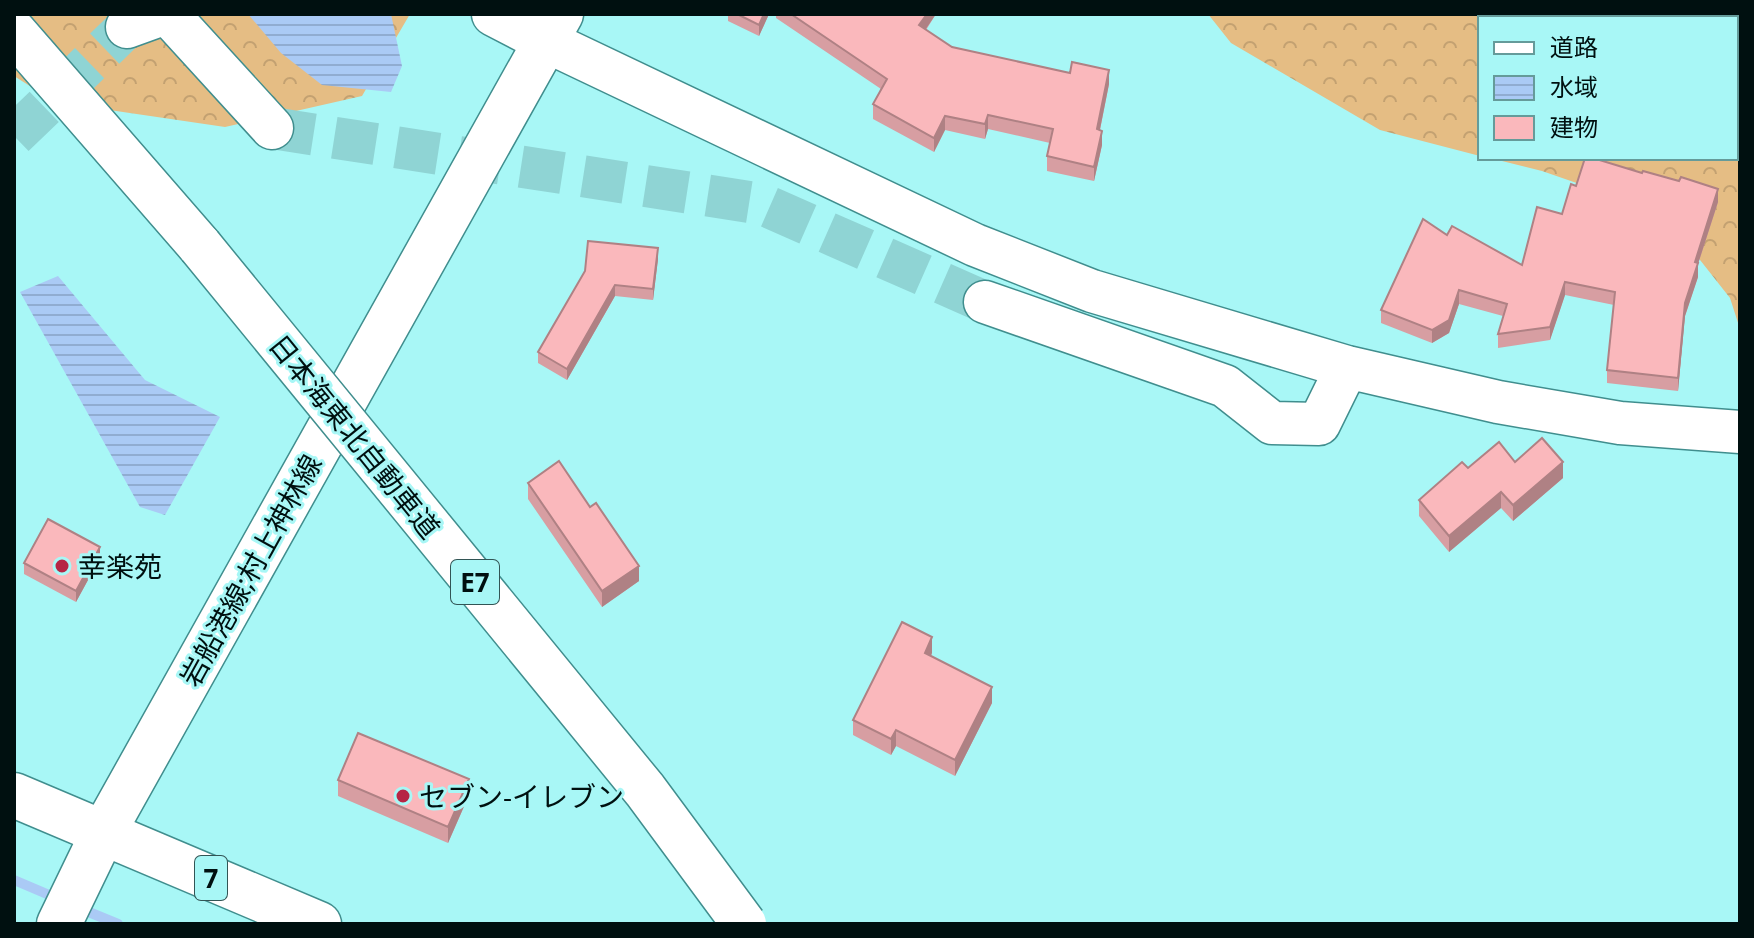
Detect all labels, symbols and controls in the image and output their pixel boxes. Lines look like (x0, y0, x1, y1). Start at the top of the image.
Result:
legend (1478, 16, 1738, 160)
text: 道路 (1550, 30, 1598, 63)
text: 水域 (1550, 70, 1598, 103)
text: 建物 (1550, 110, 1598, 143)
street label: 日本海東北自動車道 (261, 326, 449, 546)
street label: 岩船港線;村上神林線 (171, 447, 329, 693)
place label: 幸楽苑 (78, 547, 162, 585)
marker: 幸楽苑 (53, 557, 71, 575)
road number: E7 (451, 560, 499, 604)
place label: セブン-イレブン (419, 777, 624, 815)
marker: セブン-イレブン (394, 787, 412, 805)
road number: 7 (195, 856, 227, 900)

